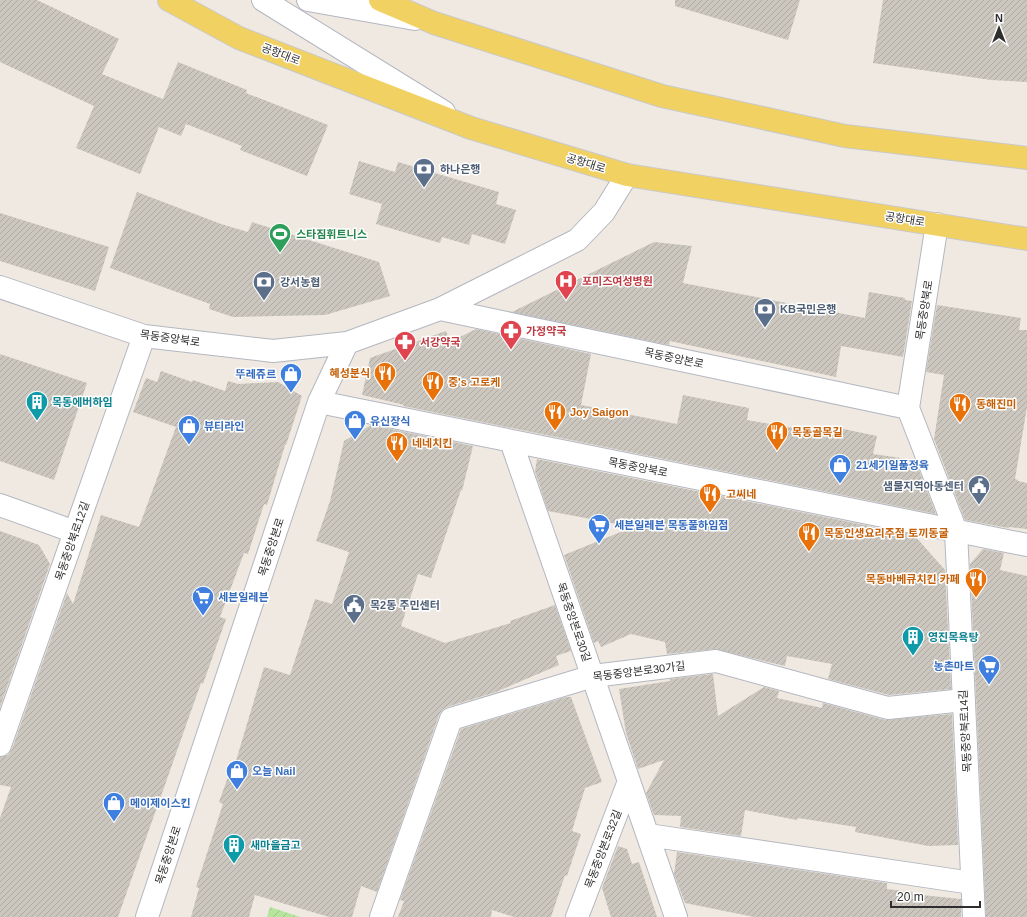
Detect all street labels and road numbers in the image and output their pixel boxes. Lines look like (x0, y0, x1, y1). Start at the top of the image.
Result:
street label: 공항대로 (260, 41, 302, 67)
street label: 공항대로 (565, 151, 607, 175)
street label: 공항대로 (884, 210, 926, 228)
street label: 목동중앙북로 (913, 279, 935, 341)
street label: 목동중앙북로 (139, 328, 201, 348)
street label: 목동중앙본로 (643, 346, 705, 370)
street label: 목동중앙북로 (607, 455, 669, 479)
street label: 목동중앙북로12길 (53, 500, 91, 582)
street label: 목동중앙본로 (256, 516, 286, 578)
street label: 목동중앙본로30길 (555, 581, 593, 663)
street label: 목동중앙본로30가길 (592, 659, 686, 683)
street label: 목동중앙북로14길 (957, 689, 973, 773)
street label: 목동중앙본로32길 (583, 808, 623, 890)
street label: 목동중앙본로 (153, 824, 183, 886)

